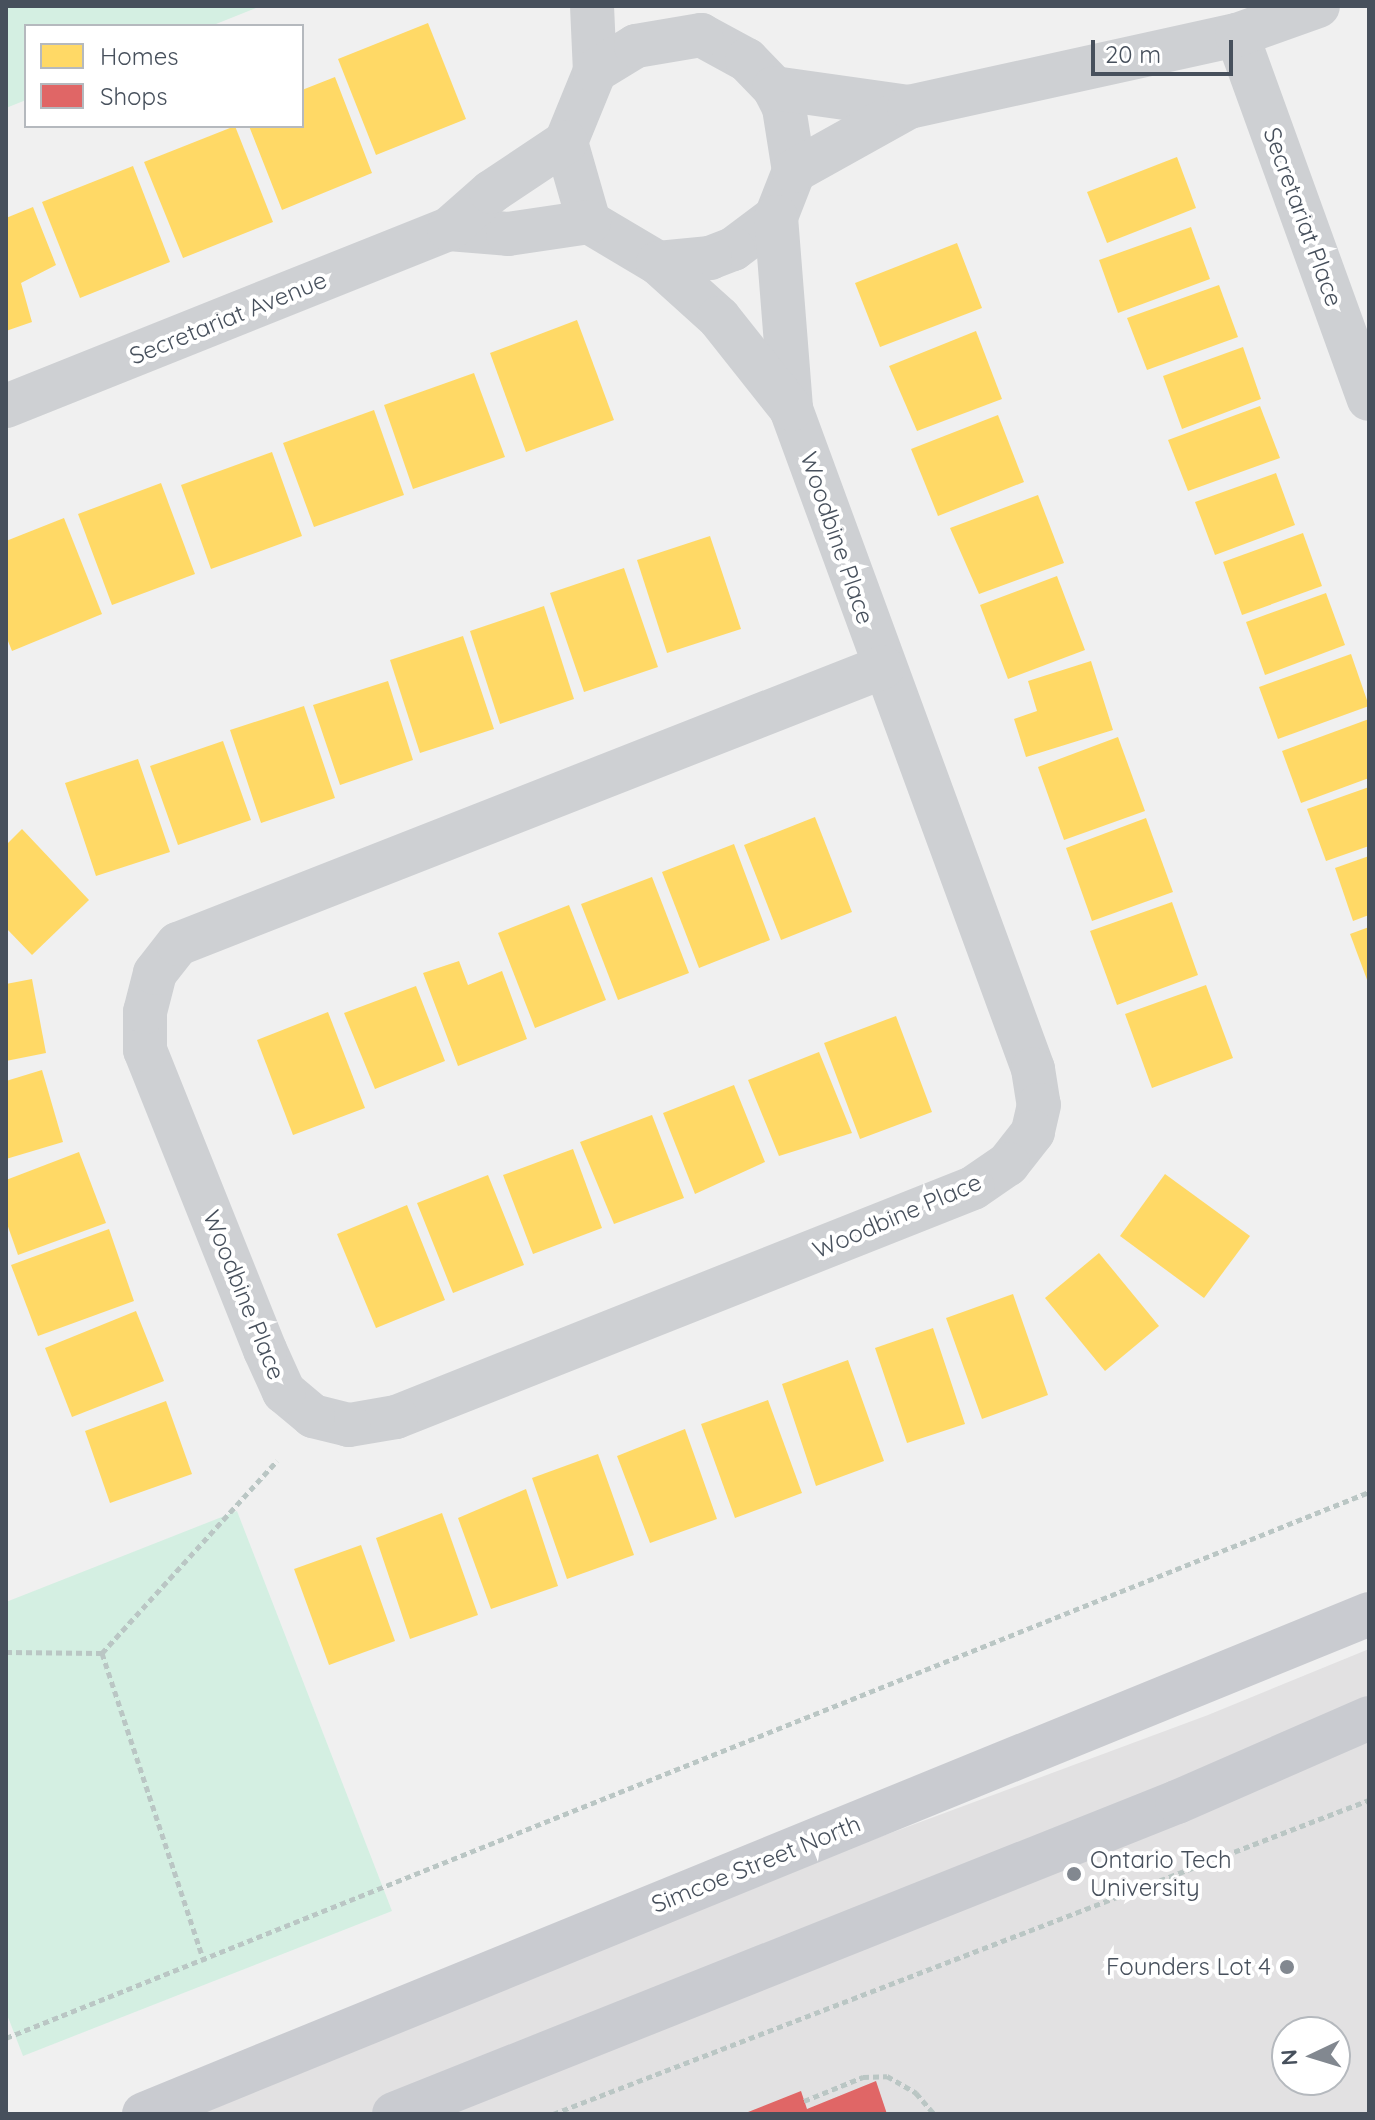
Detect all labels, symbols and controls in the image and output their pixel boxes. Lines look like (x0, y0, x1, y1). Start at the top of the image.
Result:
legend (24, 24, 304, 128)
scale bar (1095, 24, 1237, 74)
text: 20 m (1105, 39, 1161, 69)
text: Homes (100, 41, 178, 71)
text: Shops (100, 81, 167, 111)
street label: Secretariat Place (1257, 124, 1349, 310)
street label: Secretariat Avenue (125, 265, 331, 371)
street label: Woodbine Place (794, 448, 880, 628)
street label: Woodbine Place (808, 1168, 986, 1264)
street label: Woodbine Place (197, 1206, 291, 1384)
street label: Simcoe Street North (647, 1809, 865, 1919)
place label: Ontario Tech University (1090, 1846, 1232, 1902)
marker: Ontario Tech University (1065, 1865, 1083, 1883)
place label: Founders Lot 4 (1106, 1953, 1271, 1981)
marker: Founders Lot 4 (1278, 1958, 1296, 1976)
north arrow (1271, 2016, 1351, 2096)
text: N (1275, 2048, 1304, 2067)

